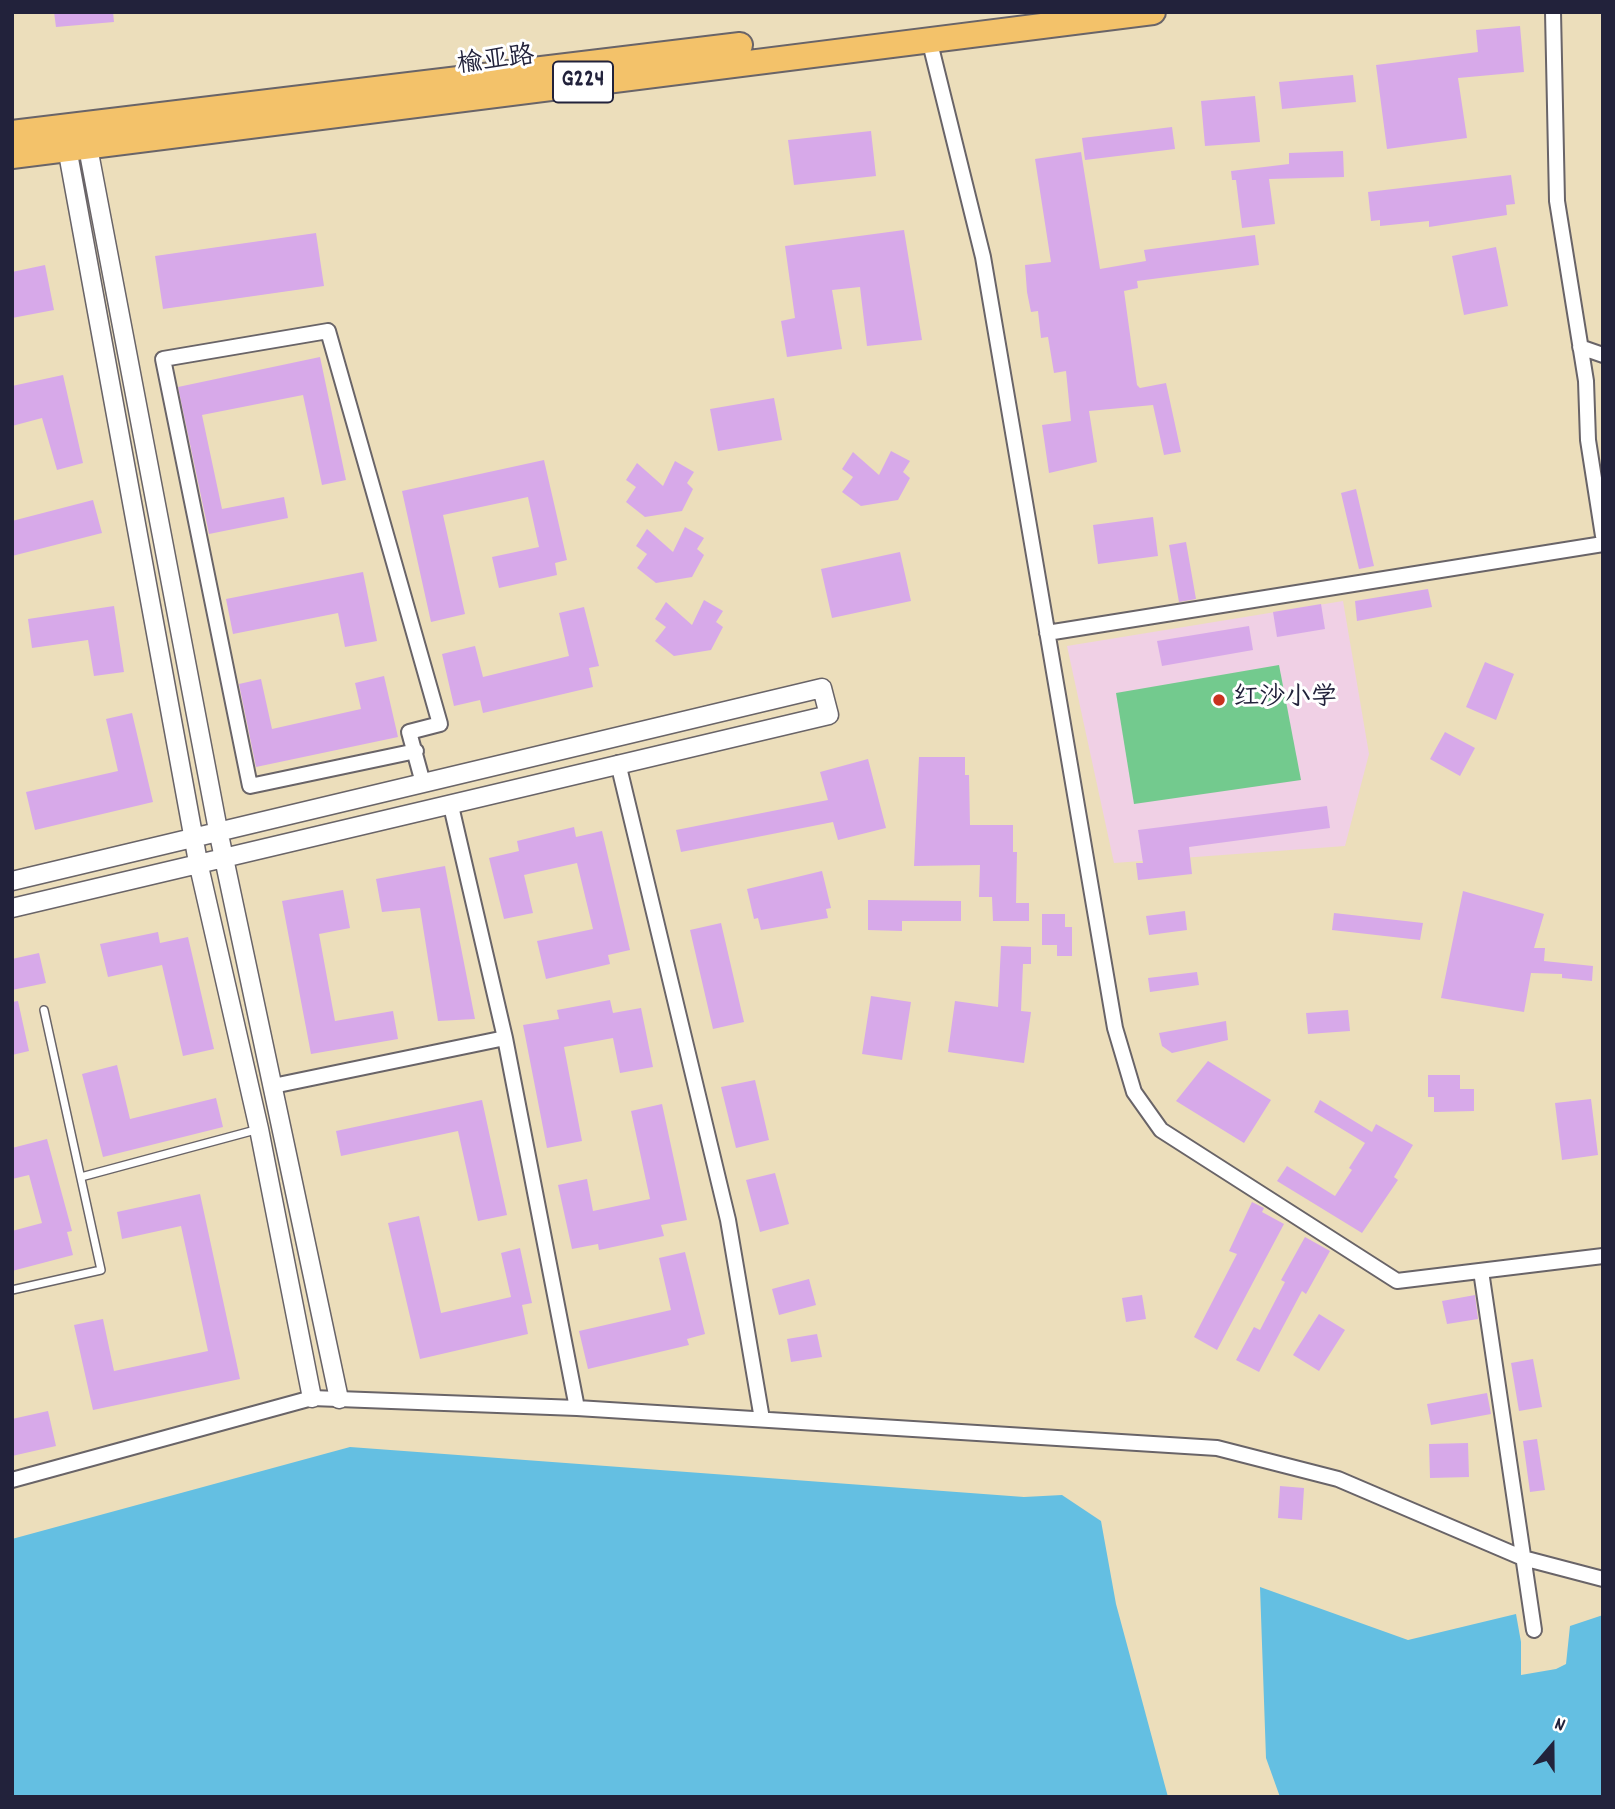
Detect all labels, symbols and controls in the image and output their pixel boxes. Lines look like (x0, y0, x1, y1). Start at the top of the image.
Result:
street label: 榆亚路 (455, 43, 537, 83)
road number: G224 (553, 61, 613, 102)
place label: 红沙小学 (1233, 684, 1337, 716)
marker: 红沙小学 (1211, 692, 1227, 708)
north arrow (1517, 1711, 1587, 1781)
text: N (1550, 1712, 1568, 1740)

